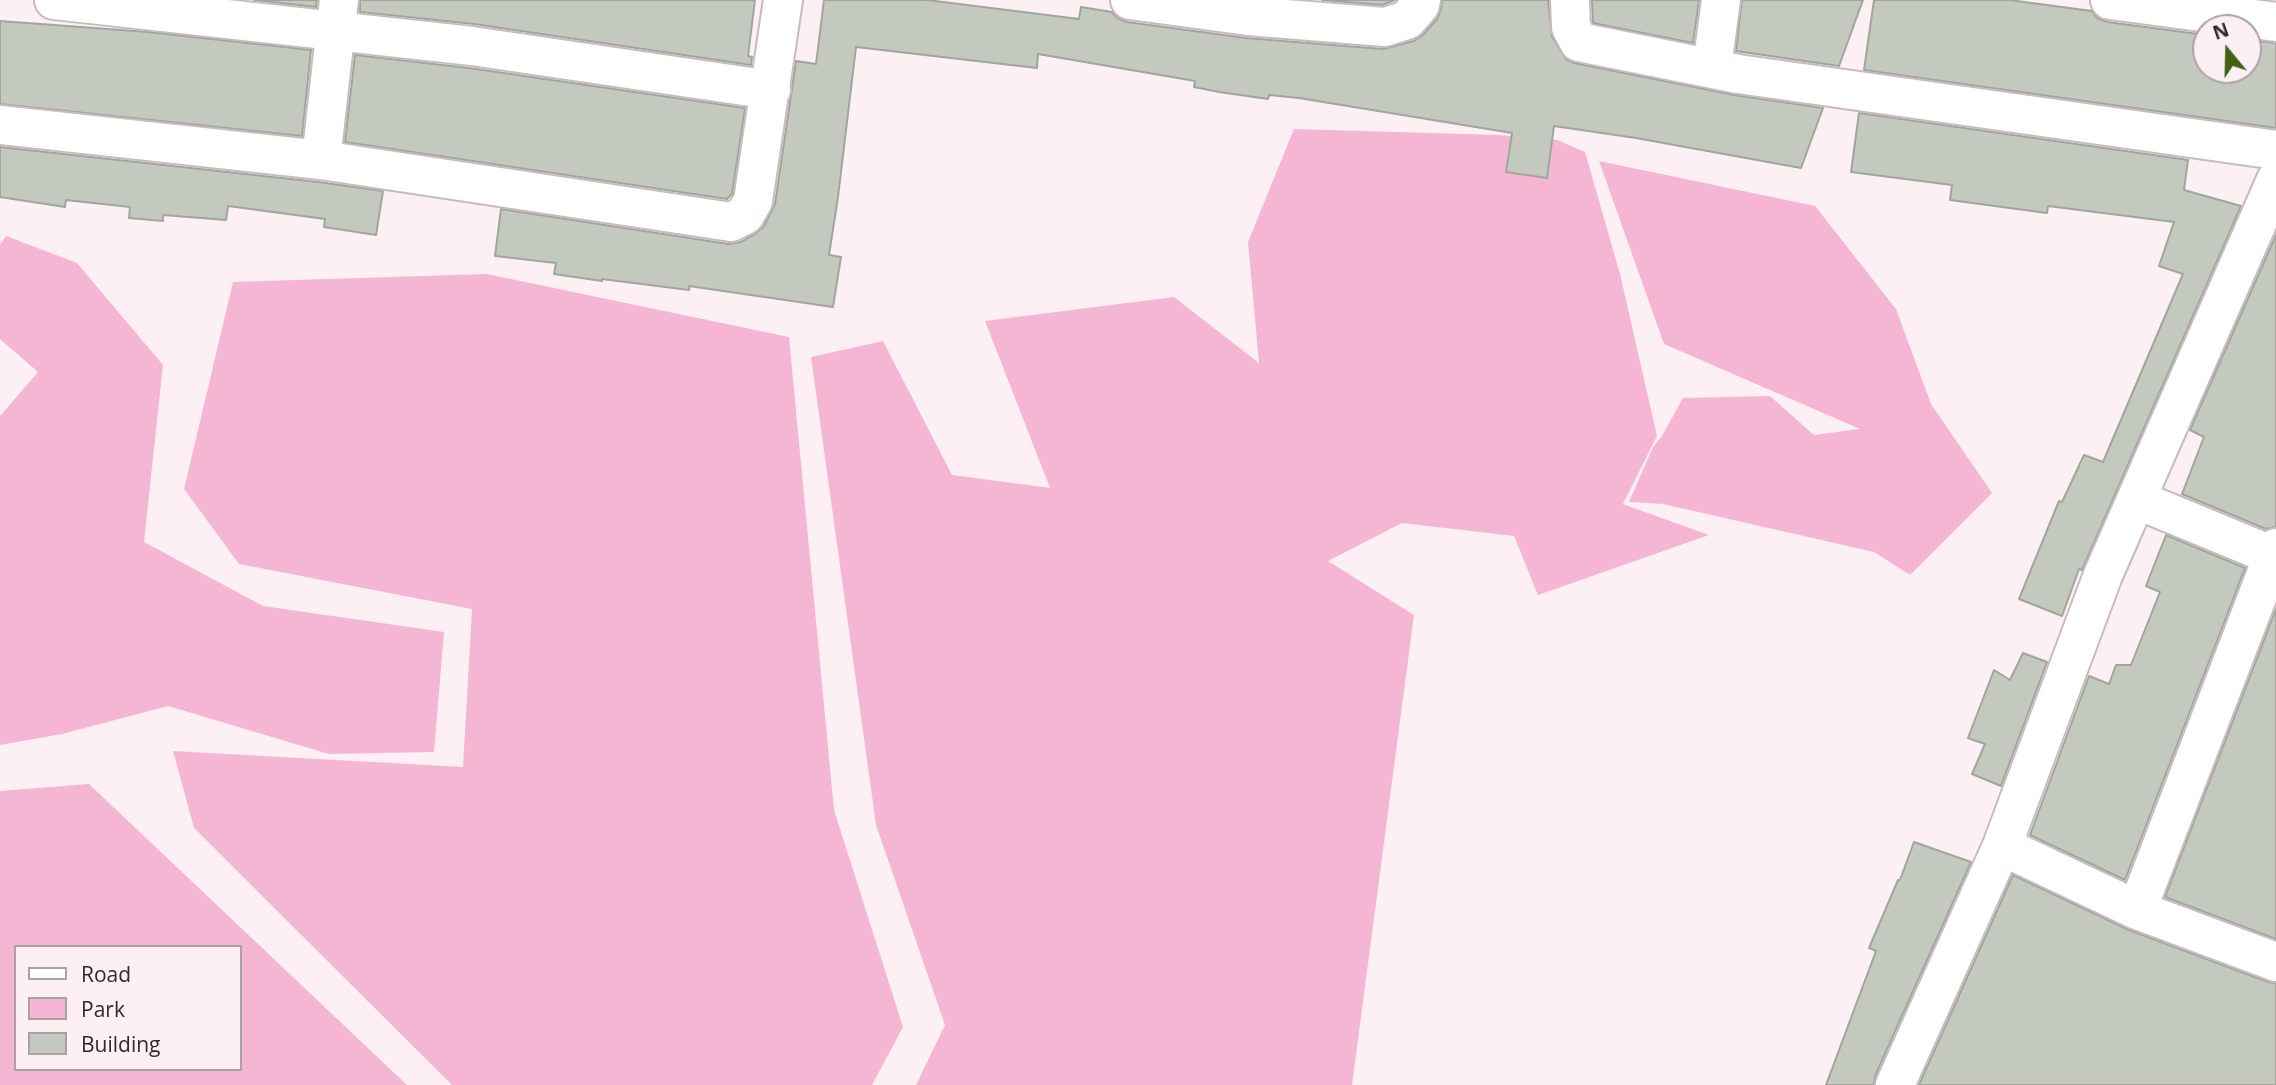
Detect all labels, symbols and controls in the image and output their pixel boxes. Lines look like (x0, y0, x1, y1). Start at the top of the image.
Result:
north arrow (2192, 14, 2262, 84)
text: N (2209, 16, 2232, 46)
legend (14, 945, 242, 1071)
text: Road (81, 960, 131, 988)
text: Park (81, 995, 125, 1023)
text: Building (81, 1030, 160, 1058)

